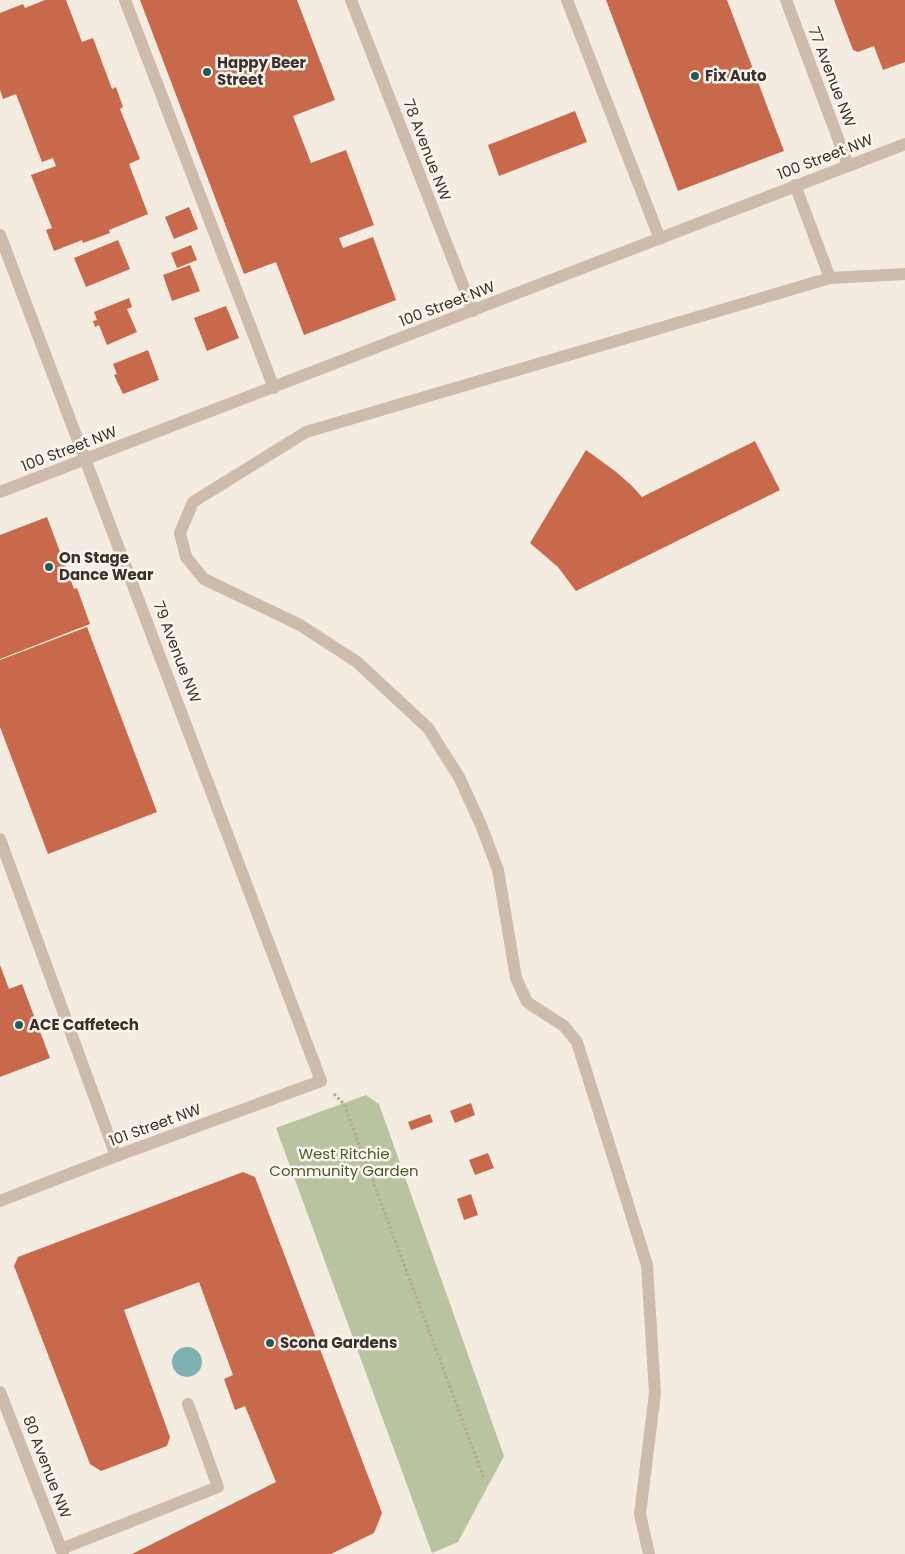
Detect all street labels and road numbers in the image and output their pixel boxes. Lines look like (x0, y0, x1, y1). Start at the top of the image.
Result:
street label: 77 Avenue NW (804, 24, 861, 130)
street label: 78 Avenue NW (398, 96, 457, 204)
street label: 100 Street NW (774, 129, 876, 184)
street label: 100 Street NW (396, 276, 498, 331)
street label: 100 Street NW (18, 421, 120, 476)
street label: 79 Avenue NW (148, 598, 207, 706)
street label: 101 Street NW (106, 1098, 204, 1151)
street label: 80 Avenue NW (18, 1412, 77, 1522)

